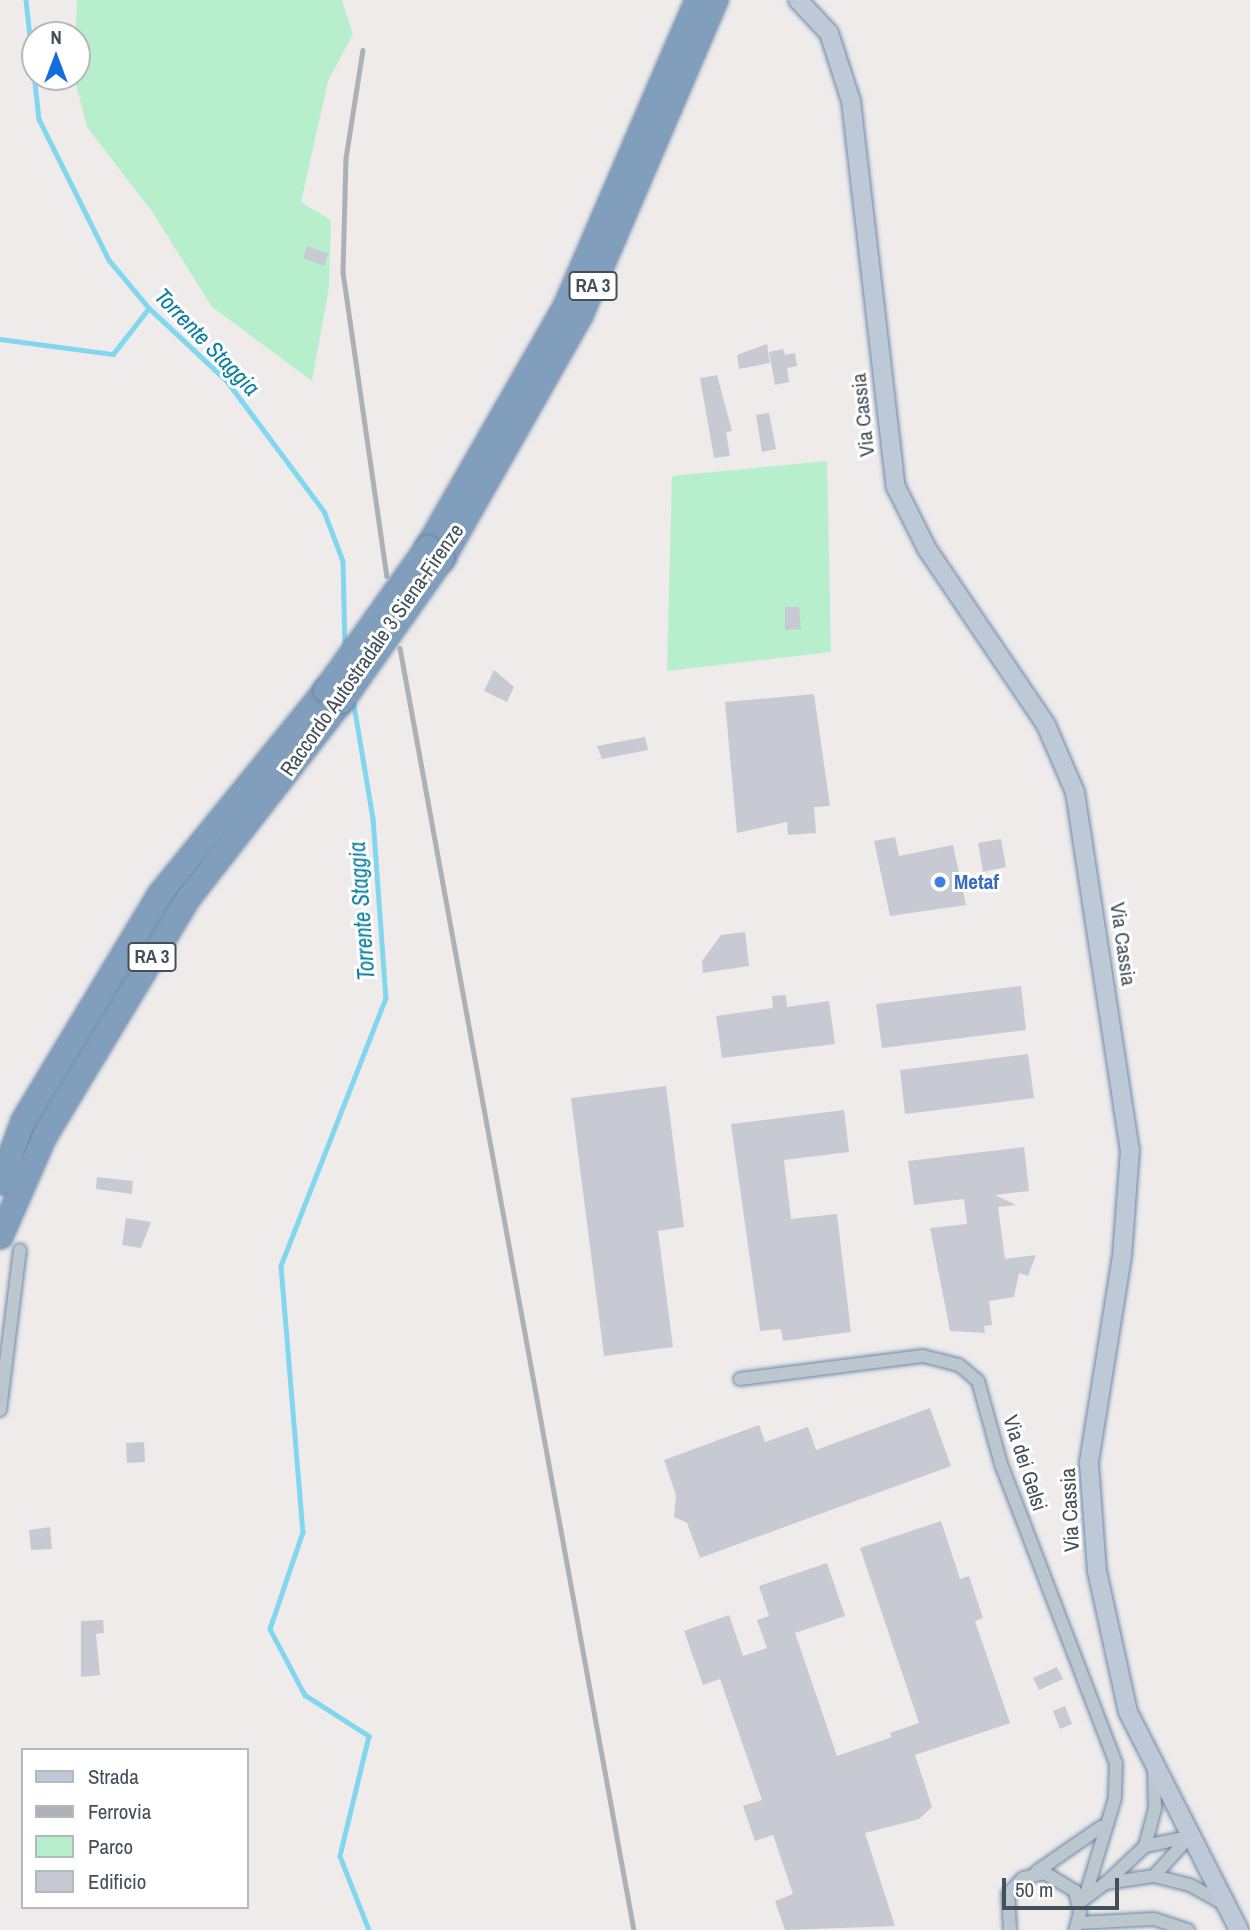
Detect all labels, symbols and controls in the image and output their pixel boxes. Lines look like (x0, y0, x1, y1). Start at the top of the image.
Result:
north arrow (21, 21, 91, 91)
text: N (50, 24, 62, 50)
road number: RA 3 (567, 270, 619, 302)
water label: Torrente Staggia (149, 282, 265, 402)
street label: Via Cassia (846, 372, 880, 458)
street label: Raccordo Autostradale 3 Siena-Firenze (275, 518, 469, 782)
water label: Torrente Staggia (343, 841, 381, 981)
place label: Metaf (954, 869, 999, 895)
marker: Metaf (932, 874, 948, 890)
street label: Via Cassia (1105, 901, 1141, 987)
road number: RA 3 (126, 942, 178, 973)
street label: Via dei Gelsi (998, 1412, 1052, 1514)
street label: Via Cassia (1055, 1467, 1085, 1553)
legend (21, 1748, 248, 1909)
text: Strada (88, 1762, 139, 1791)
text: Ferrovia (88, 1797, 151, 1826)
text: Parco (88, 1832, 133, 1861)
scale bar (1005, 1864, 1122, 1908)
text: Edificio (88, 1867, 146, 1896)
text: 50 m (1015, 1875, 1053, 1904)

